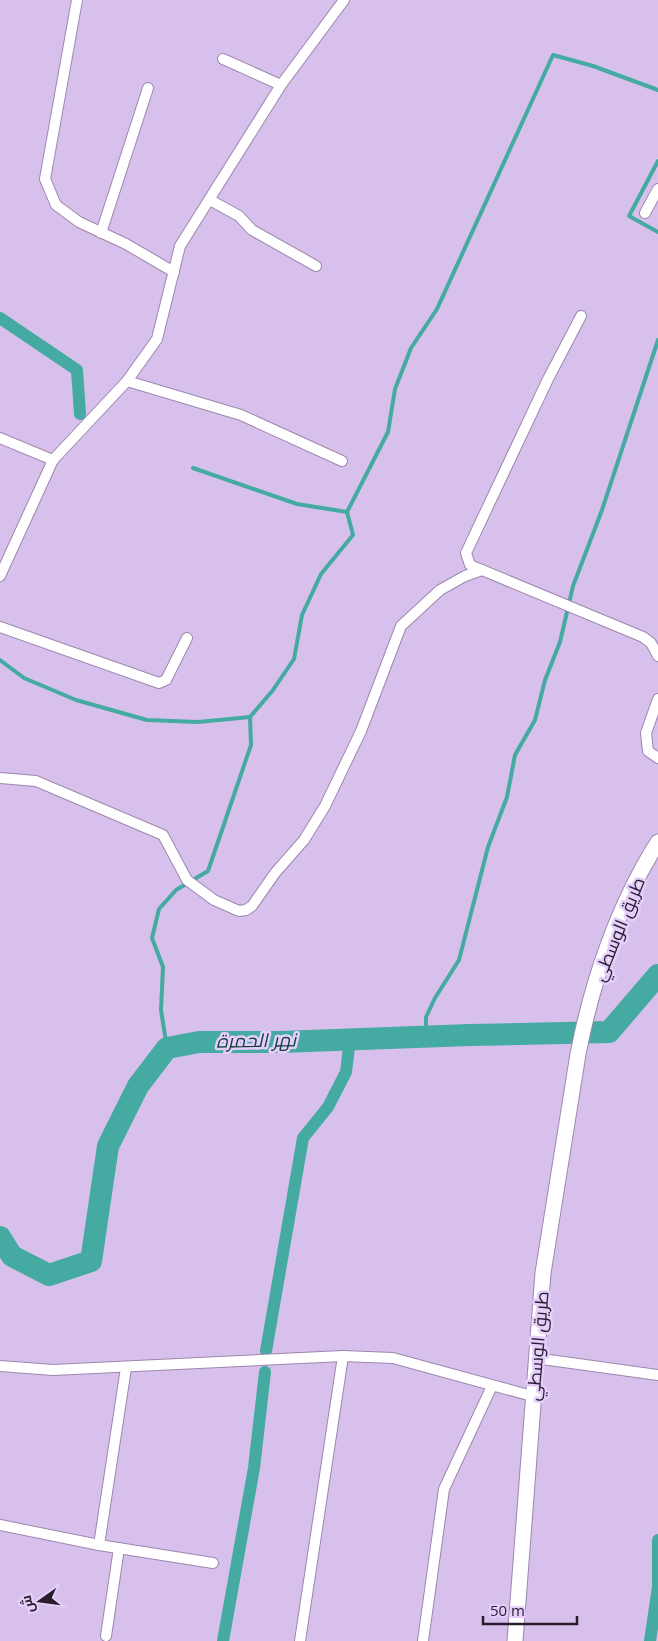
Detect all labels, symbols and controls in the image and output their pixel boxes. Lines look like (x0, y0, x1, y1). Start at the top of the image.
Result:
street label: طريق الوسطي (586, 873, 653, 986)
water label: نهر الحمرة (216, 1026, 298, 1054)
street label: طريق الوسطي (520, 1290, 557, 1402)
north arrow (15, 1576, 65, 1626)
text: ش (16, 1593, 38, 1615)
scale bar (483, 1594, 577, 1626)
text: 50 m (490, 1600, 525, 1620)

